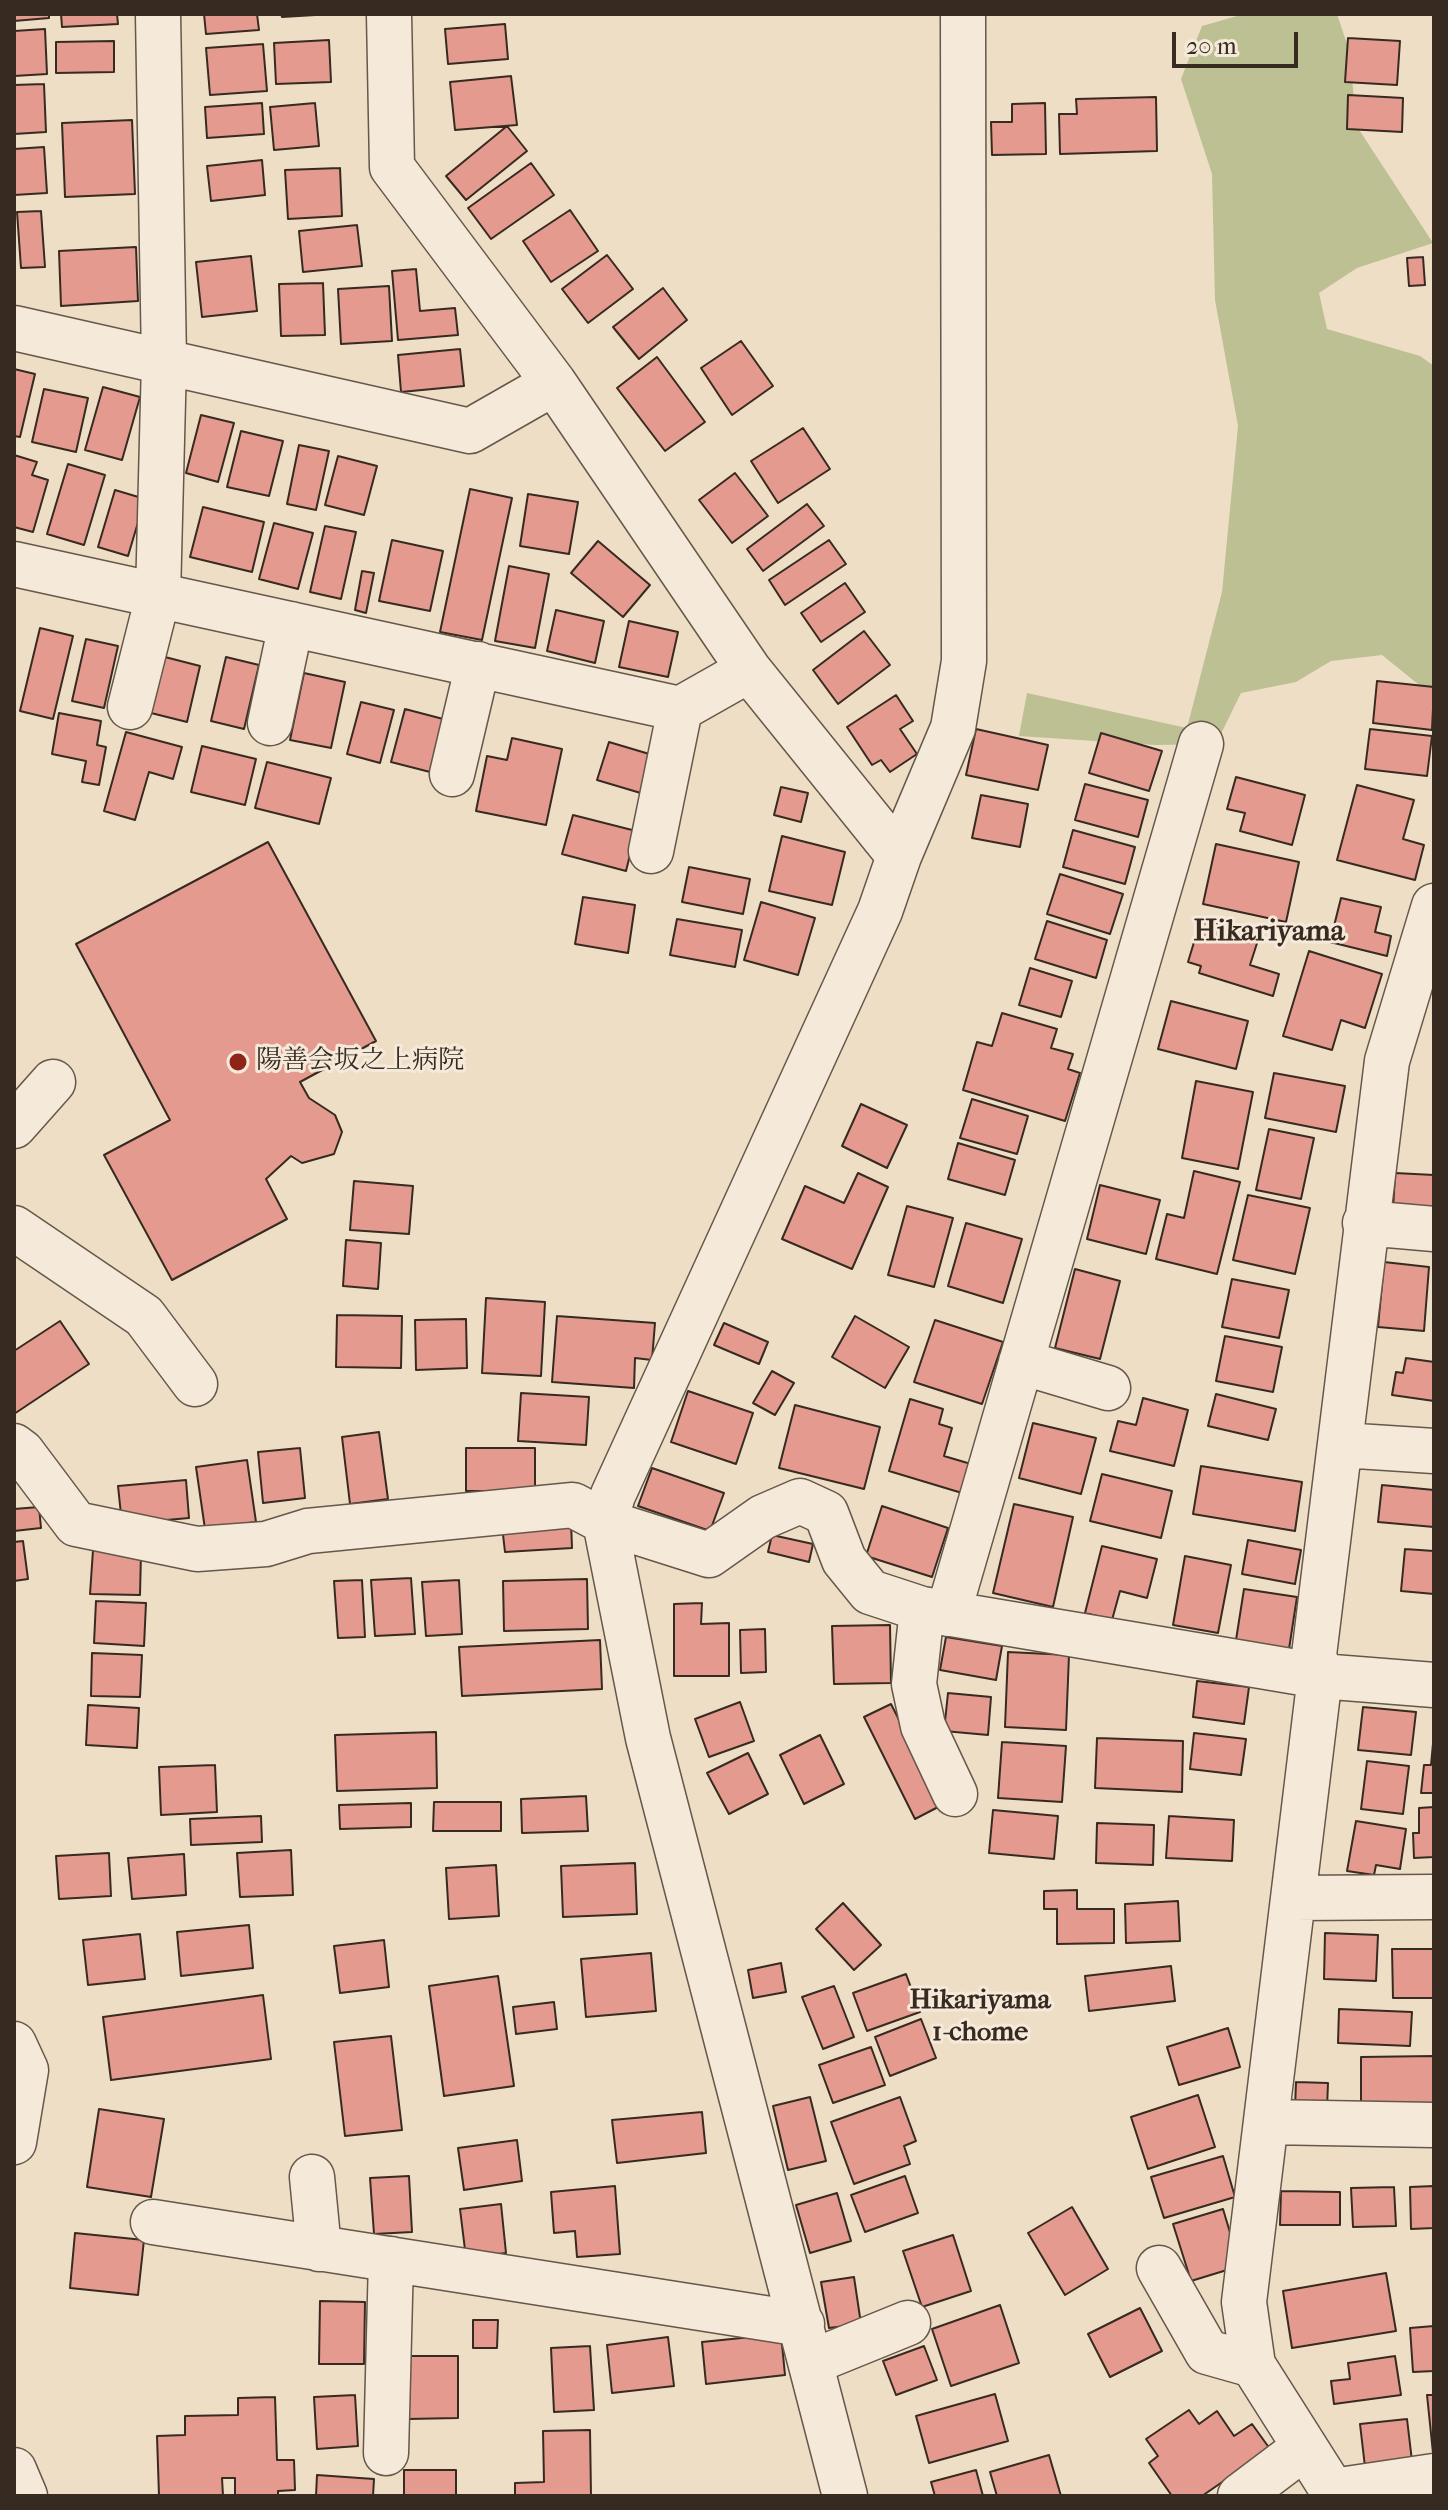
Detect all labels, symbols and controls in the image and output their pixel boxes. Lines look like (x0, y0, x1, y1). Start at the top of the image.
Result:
scale bar (1176, 16, 1302, 66)
text: 20 m (1186, 32, 1237, 60)
district label: Hikariyama (1193, 915, 1345, 951)
place label: 陽善会坂之上病院 (256, 1046, 464, 1078)
marker: 陽善会坂之上病院 (227, 1051, 249, 1073)
district label: Hikariyama 1-chome (909, 1984, 1051, 2050)

